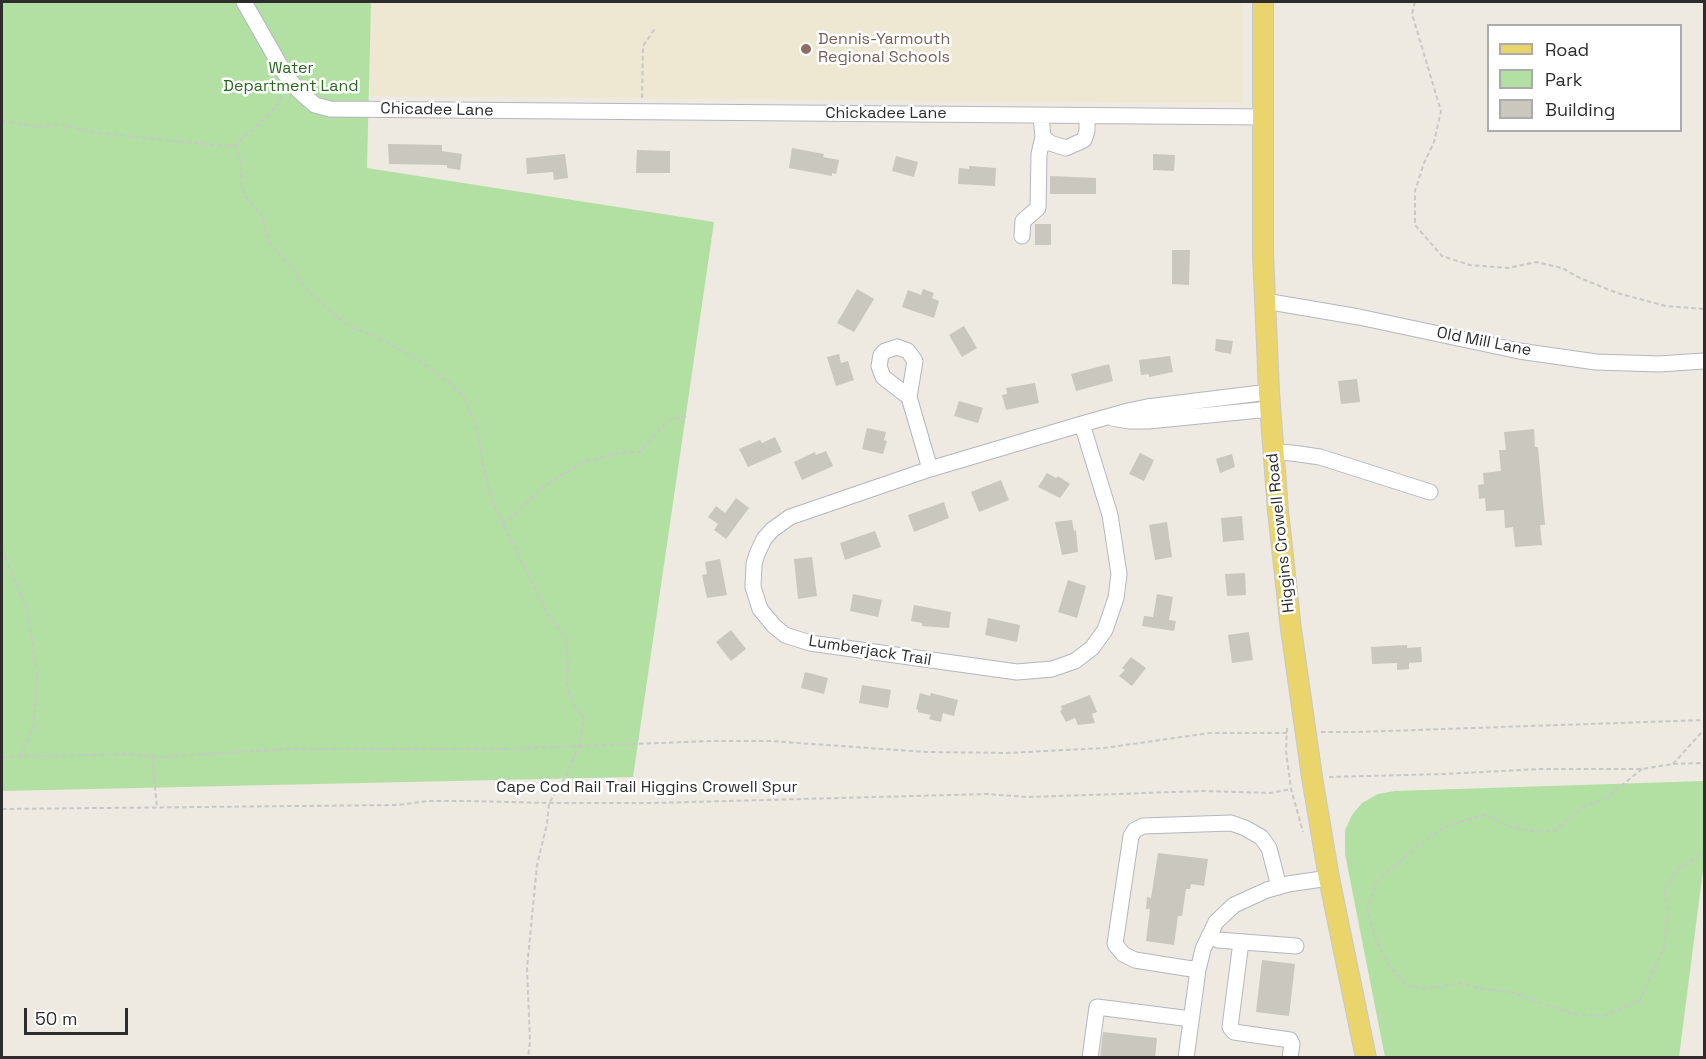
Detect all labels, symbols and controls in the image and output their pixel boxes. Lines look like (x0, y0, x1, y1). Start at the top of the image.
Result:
legend (1487, 24, 1682, 132)
place label: Dennis-Yarmouth Regional Schools (818, 30, 950, 68)
text: Road (1545, 38, 1589, 61)
marker: Dennis-Yarmouth Regional Schools (799, 42, 813, 56)
park label: Water Department Land (223, 59, 359, 97)
text: Park (1545, 68, 1582, 91)
text: Building (1545, 98, 1615, 121)
street label: Chicadee Lane (380, 99, 494, 121)
street label: Chickadee Lane (825, 104, 947, 124)
street label: Old Mill Lane (1435, 323, 1533, 361)
street label: Higgins Crowell Road (1263, 452, 1299, 614)
street label: Lumberjack Trail (807, 632, 933, 670)
street label: Cape Cod Rail Trail Higgins Crowell Spur (496, 778, 798, 798)
scale bar (27, 996, 130, 1034)
text: 50 m (35, 1007, 77, 1030)

